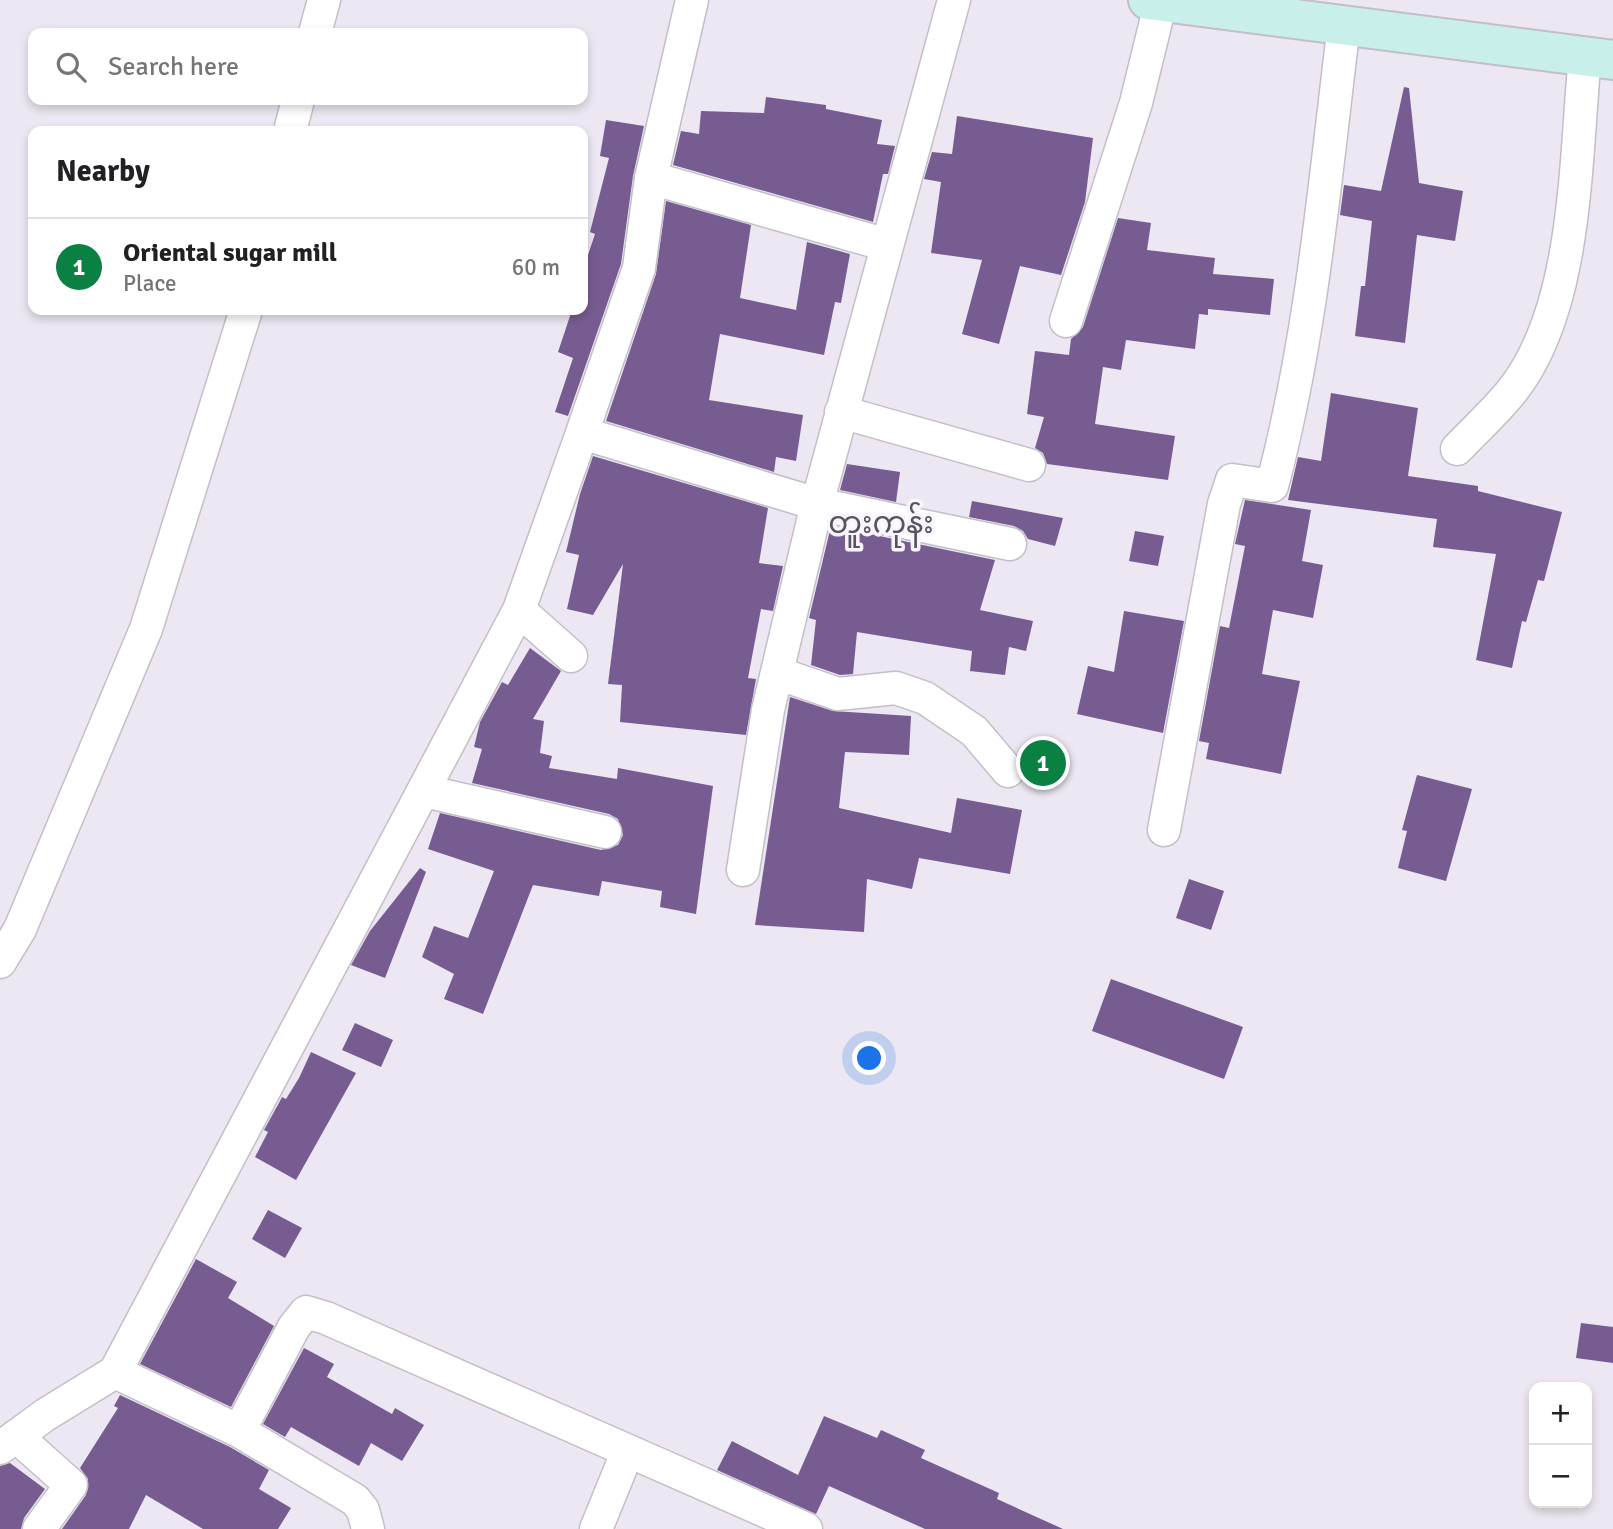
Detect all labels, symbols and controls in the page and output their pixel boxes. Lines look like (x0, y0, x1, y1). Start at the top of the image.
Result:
search box (28, 28, 588, 105)
icon: search (52, 48, 90, 86)
text: Search here (108, 51, 239, 83)
text: Nearby (56, 153, 150, 190)
text: Oriental sugar mill (123, 237, 337, 269)
text: 1 (73, 253, 85, 282)
text: 60 m (512, 253, 560, 282)
text: Place (123, 269, 177, 298)
district label: တူးကုန်း (828, 501, 934, 548)
pin: 1 (1020, 737, 1066, 789)
your location (852, 1041, 886, 1075)
map controls (1529, 1382, 1592, 1508)
button: + (1529, 1382, 1592, 1445)
button: − (1529, 1445, 1592, 1508)

